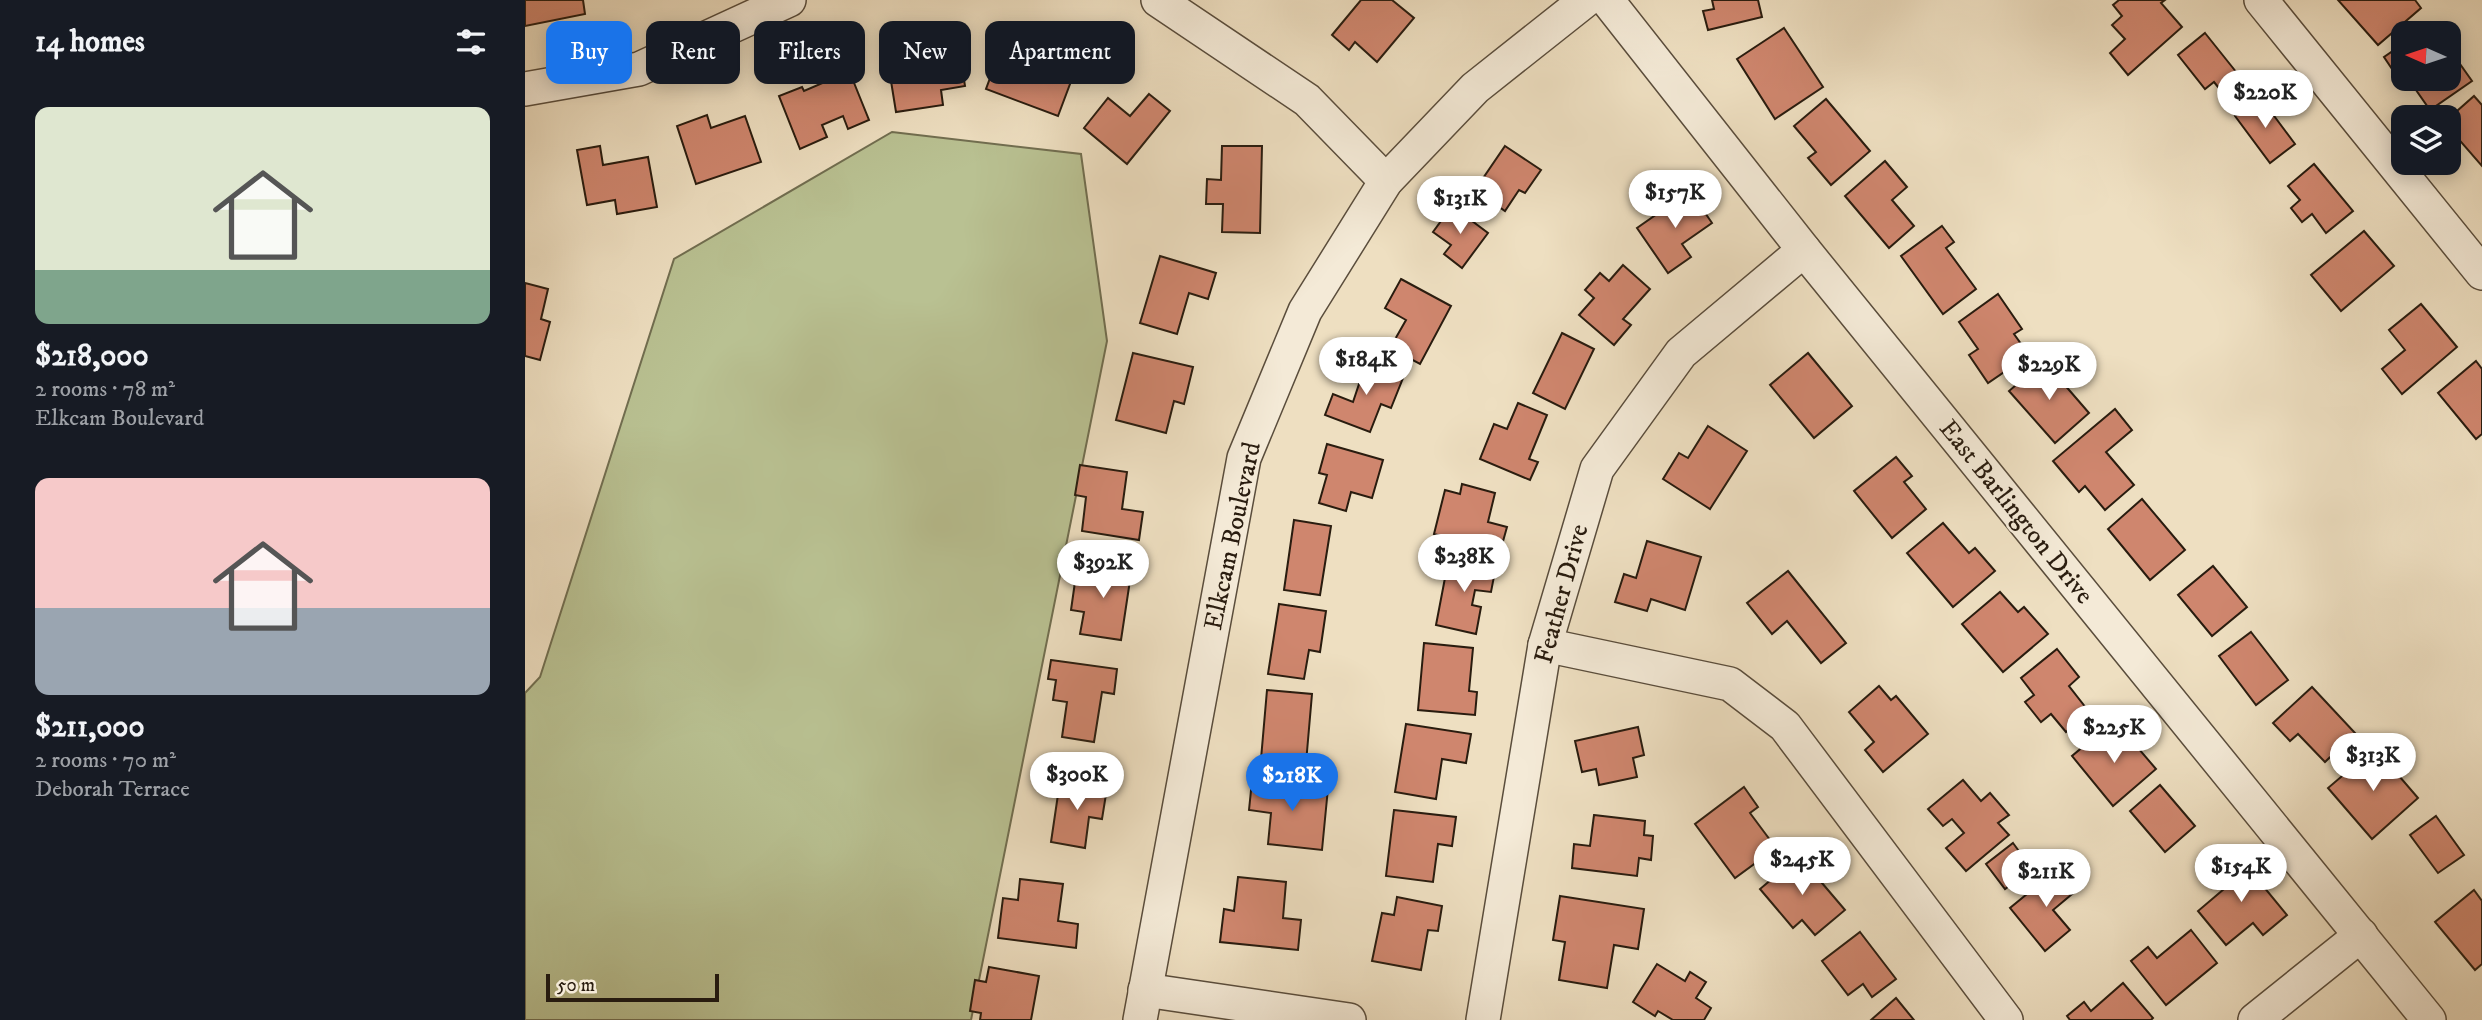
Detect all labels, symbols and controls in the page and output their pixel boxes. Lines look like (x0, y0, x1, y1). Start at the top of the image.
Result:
chip: Buy (546, 21, 632, 84)
chip: Rent (646, 21, 740, 84)
chip: Filters (754, 21, 865, 84)
chip: New (879, 21, 971, 84)
chip: Apartment (985, 21, 1135, 84)
north arrow (2391, 21, 2461, 91)
map controls (2391, 21, 2461, 175)
icon: filters (452, 23, 490, 61)
text: 14 homes (35, 24, 145, 61)
pin: $220K (2216, 71, 2314, 130)
text: $220K (2233, 78, 2297, 107)
button: layers (2391, 105, 2461, 175)
icon: home (200, 152, 326, 278)
pin: $157K (1626, 170, 1724, 230)
pin: $131K (1411, 176, 1509, 236)
text: $157K (1645, 178, 1705, 207)
text: $131K (1433, 184, 1487, 213)
text: $218,000 (35, 338, 149, 375)
pin: $184K (1317, 338, 1415, 397)
pin: $229K (2000, 342, 2098, 402)
text: $184K (1335, 345, 1397, 374)
text: $229K (2018, 350, 2080, 379)
text: 2 rooms · 78 m² (35, 375, 175, 404)
text: Elkcam Boulevard (35, 404, 204, 433)
street label: East Barlington Drive (1931, 413, 2101, 611)
street label: Elkcam Boulevard (1197, 439, 1269, 633)
street label: Feather Drive (1528, 521, 1596, 667)
icon: home (200, 523, 326, 649)
pin: $238K (1415, 534, 1513, 594)
pin: $392K (1054, 540, 1152, 600)
text: $238K (1434, 542, 1494, 571)
text: $392K (1073, 548, 1133, 577)
pin: $225K (2065, 706, 2163, 765)
text: $211,000 (35, 709, 145, 746)
text: $225K (2083, 713, 2145, 742)
pin: $313K (2324, 734, 2422, 793)
text: $313K (2346, 741, 2400, 770)
text: 2 rooms · 70 m² (35, 746, 176, 775)
pin: $300K (1028, 752, 1126, 812)
pin: $218K (1243, 754, 1341, 813)
text: $300K (1046, 760, 1108, 789)
text: $218K (1262, 761, 1322, 790)
text: Deborah Terrace (35, 775, 190, 804)
pin: $245K (1753, 838, 1851, 897)
pin: $154K (2192, 844, 2290, 904)
text: $245K (1770, 845, 1834, 874)
pin: $211K (1997, 850, 2095, 909)
text: $154K (2211, 852, 2271, 881)
text: $211K (2018, 857, 2074, 886)
scale bar (546, 971, 719, 1003)
text: 50 m (557, 974, 595, 997)

